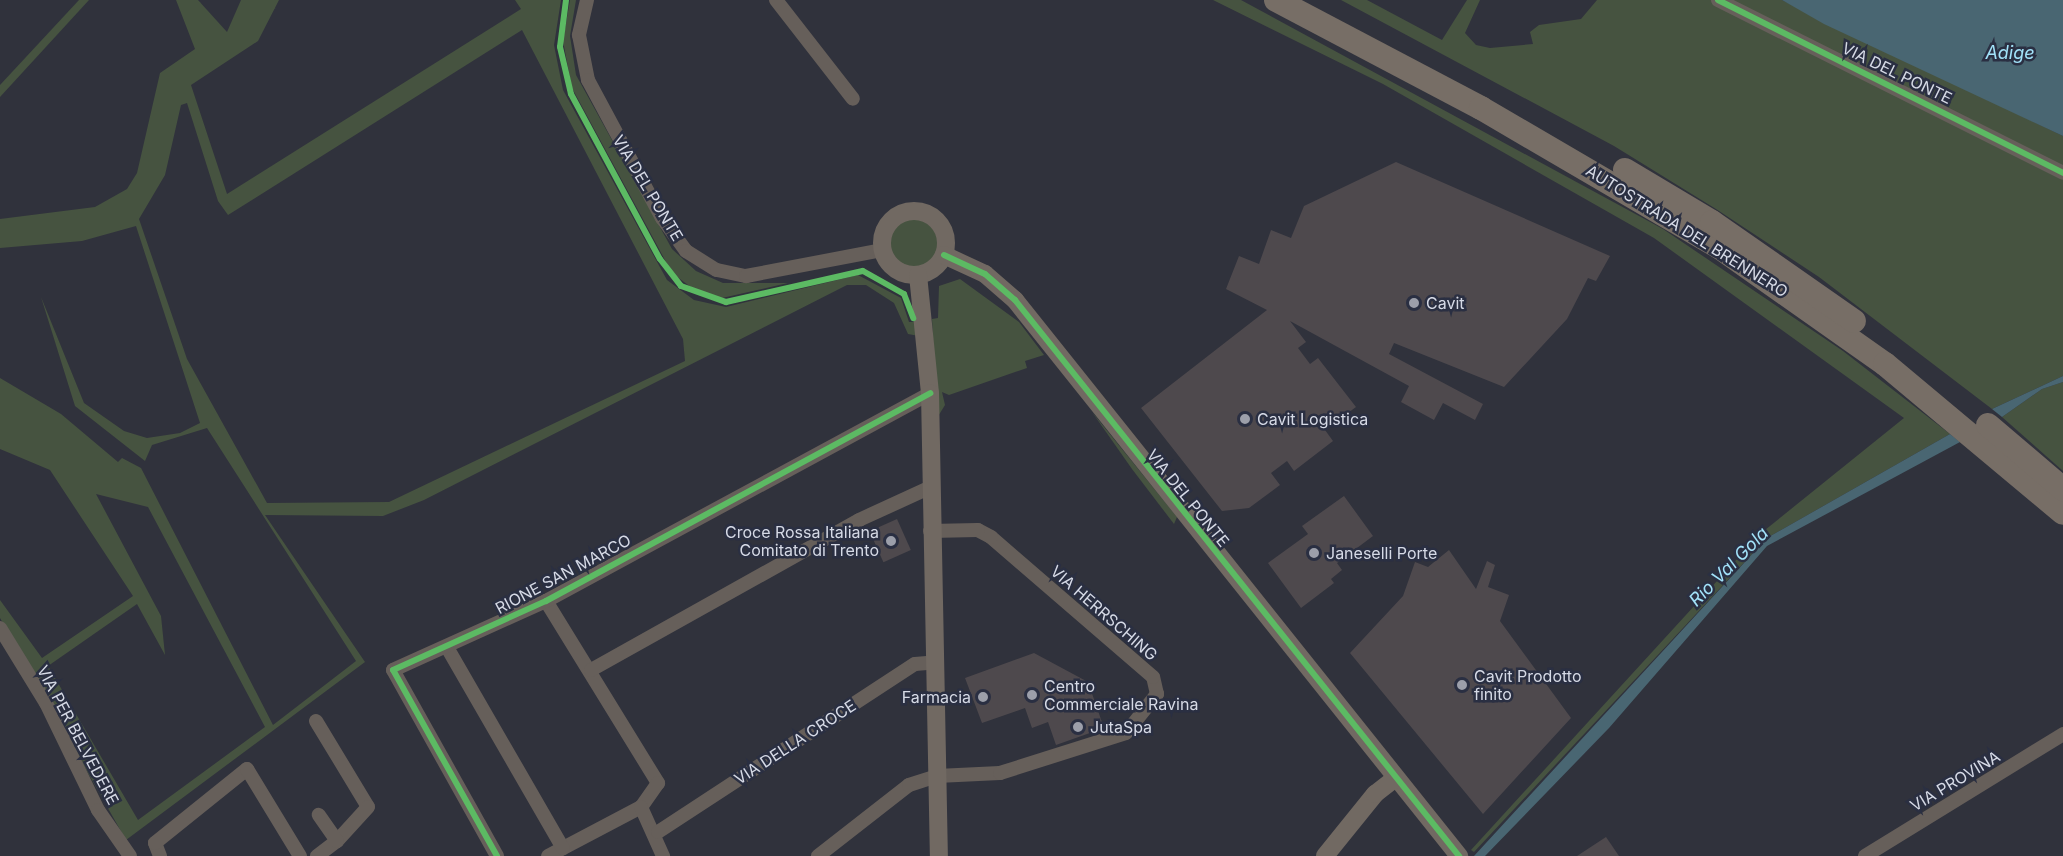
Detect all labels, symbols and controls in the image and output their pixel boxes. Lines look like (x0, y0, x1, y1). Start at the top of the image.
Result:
street label: VIA DEL PONTE (1839, 38, 1955, 108)
water label: Adige (1985, 42, 2035, 64)
street label: VIA DEL PONTE (609, 132, 687, 244)
street label: AUTOSTRADA DEL BRENNERO (1582, 161, 1792, 301)
place label: Cavit (1426, 293, 1465, 313)
marker: Cavit (1407, 296, 1421, 310)
place label: Cavit Logistica (1257, 409, 1368, 429)
marker: Cavit Logistica (1238, 412, 1252, 426)
street label: VIA DEL PONTE (1143, 445, 1233, 551)
place label: Croce Rossa Italiana Comitato di Trento (725, 522, 879, 560)
water label: Rio Val Gola (1685, 523, 1773, 611)
street label: RIONE SAN MARCO (492, 530, 634, 618)
marker: Croce Rossa Italiana Comitato di Trento (884, 534, 898, 548)
place label: Janeselli Porte (1326, 543, 1437, 563)
marker: Janeselli Porte (1307, 546, 1321, 560)
street label: VIA HERRSCHING (1047, 561, 1161, 665)
street label: VIA PER BELVEDERE (33, 662, 123, 808)
place label: Cavit Prodotto finito (1474, 666, 1582, 704)
place label: Centro Commerciale Ravina (1044, 676, 1198, 714)
marker: Cavit Prodotto finito (1455, 678, 1469, 692)
place label: Farmacia (902, 687, 971, 707)
marker: Centro Commerciale Ravina (1025, 688, 1039, 702)
marker: Farmacia (976, 690, 990, 704)
street label: VIA DELLA CROCE (731, 695, 859, 789)
place label: JutaSpa (1090, 717, 1152, 737)
marker: JutaSpa (1071, 720, 1085, 734)
street label: VIA PROVINA (1907, 747, 2003, 815)

